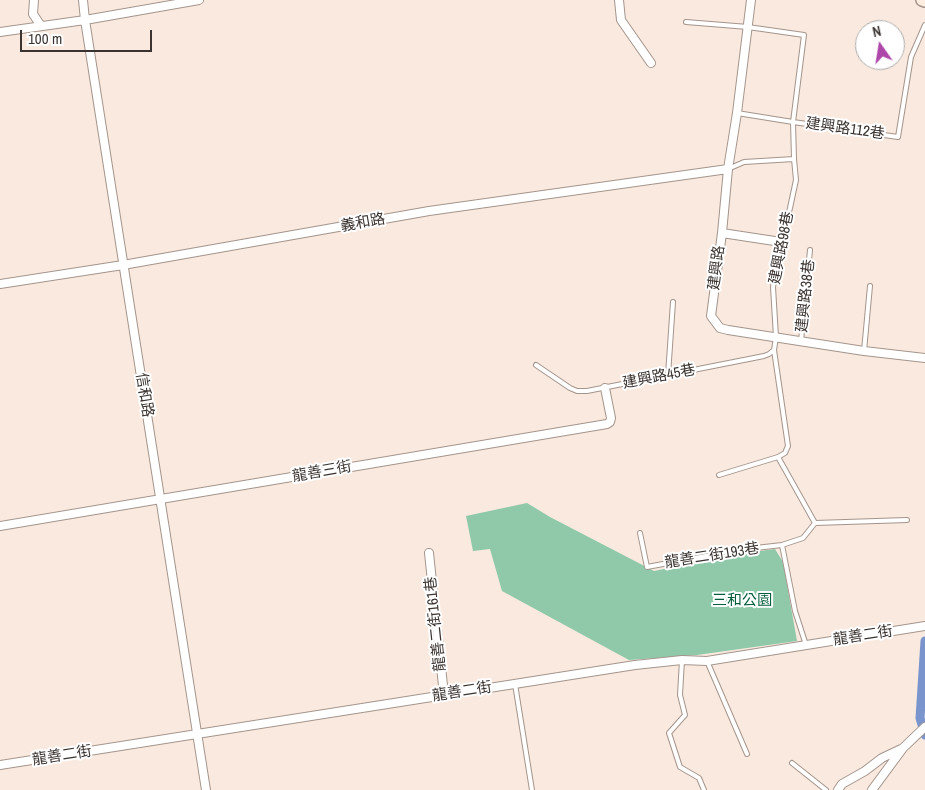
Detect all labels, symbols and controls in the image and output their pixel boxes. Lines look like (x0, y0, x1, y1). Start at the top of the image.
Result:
scale bar (22, 20, 155, 52)
north arrow (855, 20, 905, 70)
text: N (871, 22, 883, 41)
text: 100 m (28, 28, 62, 49)
street label: 建興路112巷 (804, 115, 886, 143)
street label: 義和路 (339, 210, 387, 236)
street label: 建興路98巷 (766, 210, 798, 286)
street label: 建興路 (705, 245, 729, 291)
street label: 建興路38巷 (793, 258, 819, 334)
street label: 建興路45巷 (621, 361, 697, 393)
street label: 信和路 (132, 371, 156, 419)
street label: 龍善三街 (291, 458, 353, 486)
street label: 龍善二街193巷 (663, 540, 761, 572)
street label: 龍善二街161巷 (422, 576, 450, 672)
park label: 三和公園 (712, 592, 772, 610)
street label: 龍善二街 (832, 622, 894, 650)
street label: 龍善二街 (431, 678, 493, 706)
street label: 龍善二街 (31, 742, 93, 770)

